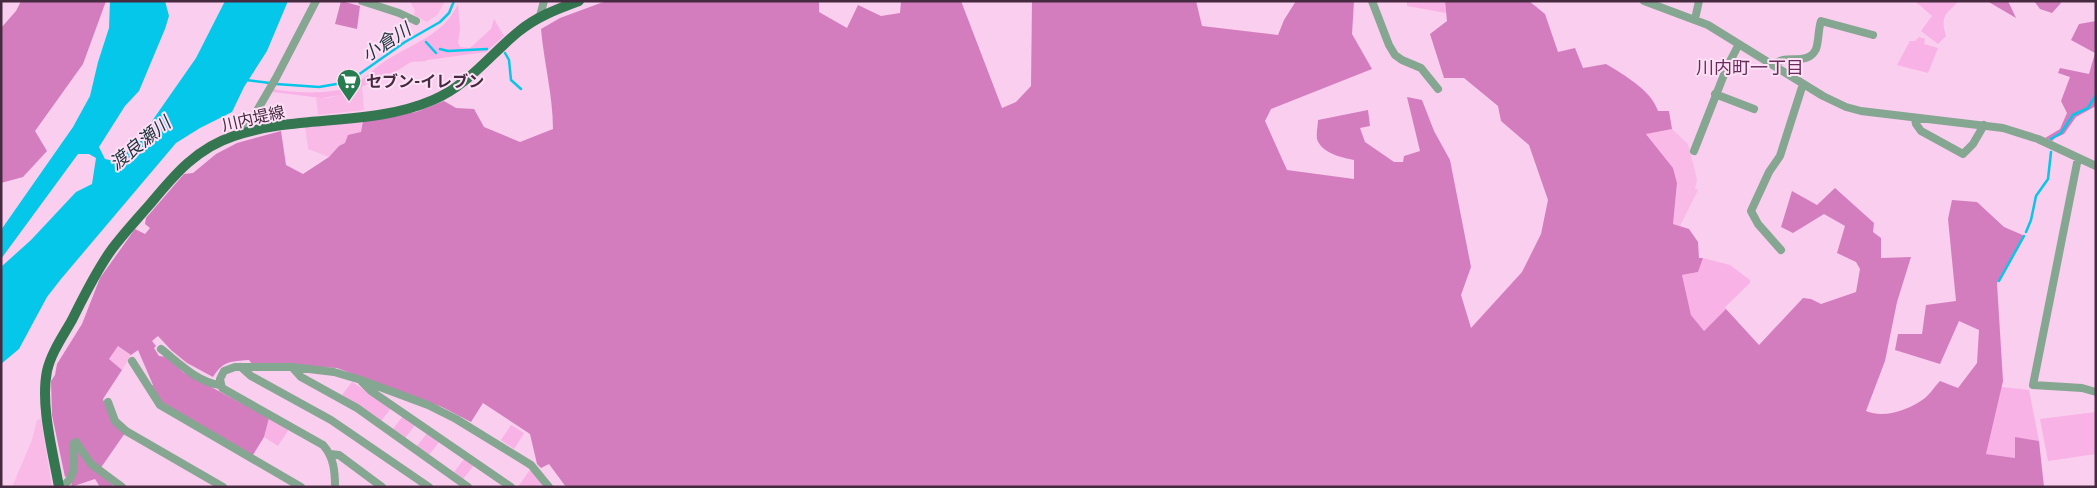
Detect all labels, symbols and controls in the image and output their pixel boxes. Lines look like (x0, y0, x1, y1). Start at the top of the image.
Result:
water label: 小倉川 (357, 17, 417, 66)
district label: 川内町一丁目 (1696, 56, 1804, 79)
supermarket icon: セブン-イレブン (336, 68, 362, 102)
place label: セブン-イレブン (366, 71, 484, 91)
street label: 川内堤線 (220, 101, 286, 135)
water label: 渡良瀬川 (105, 110, 177, 175)

